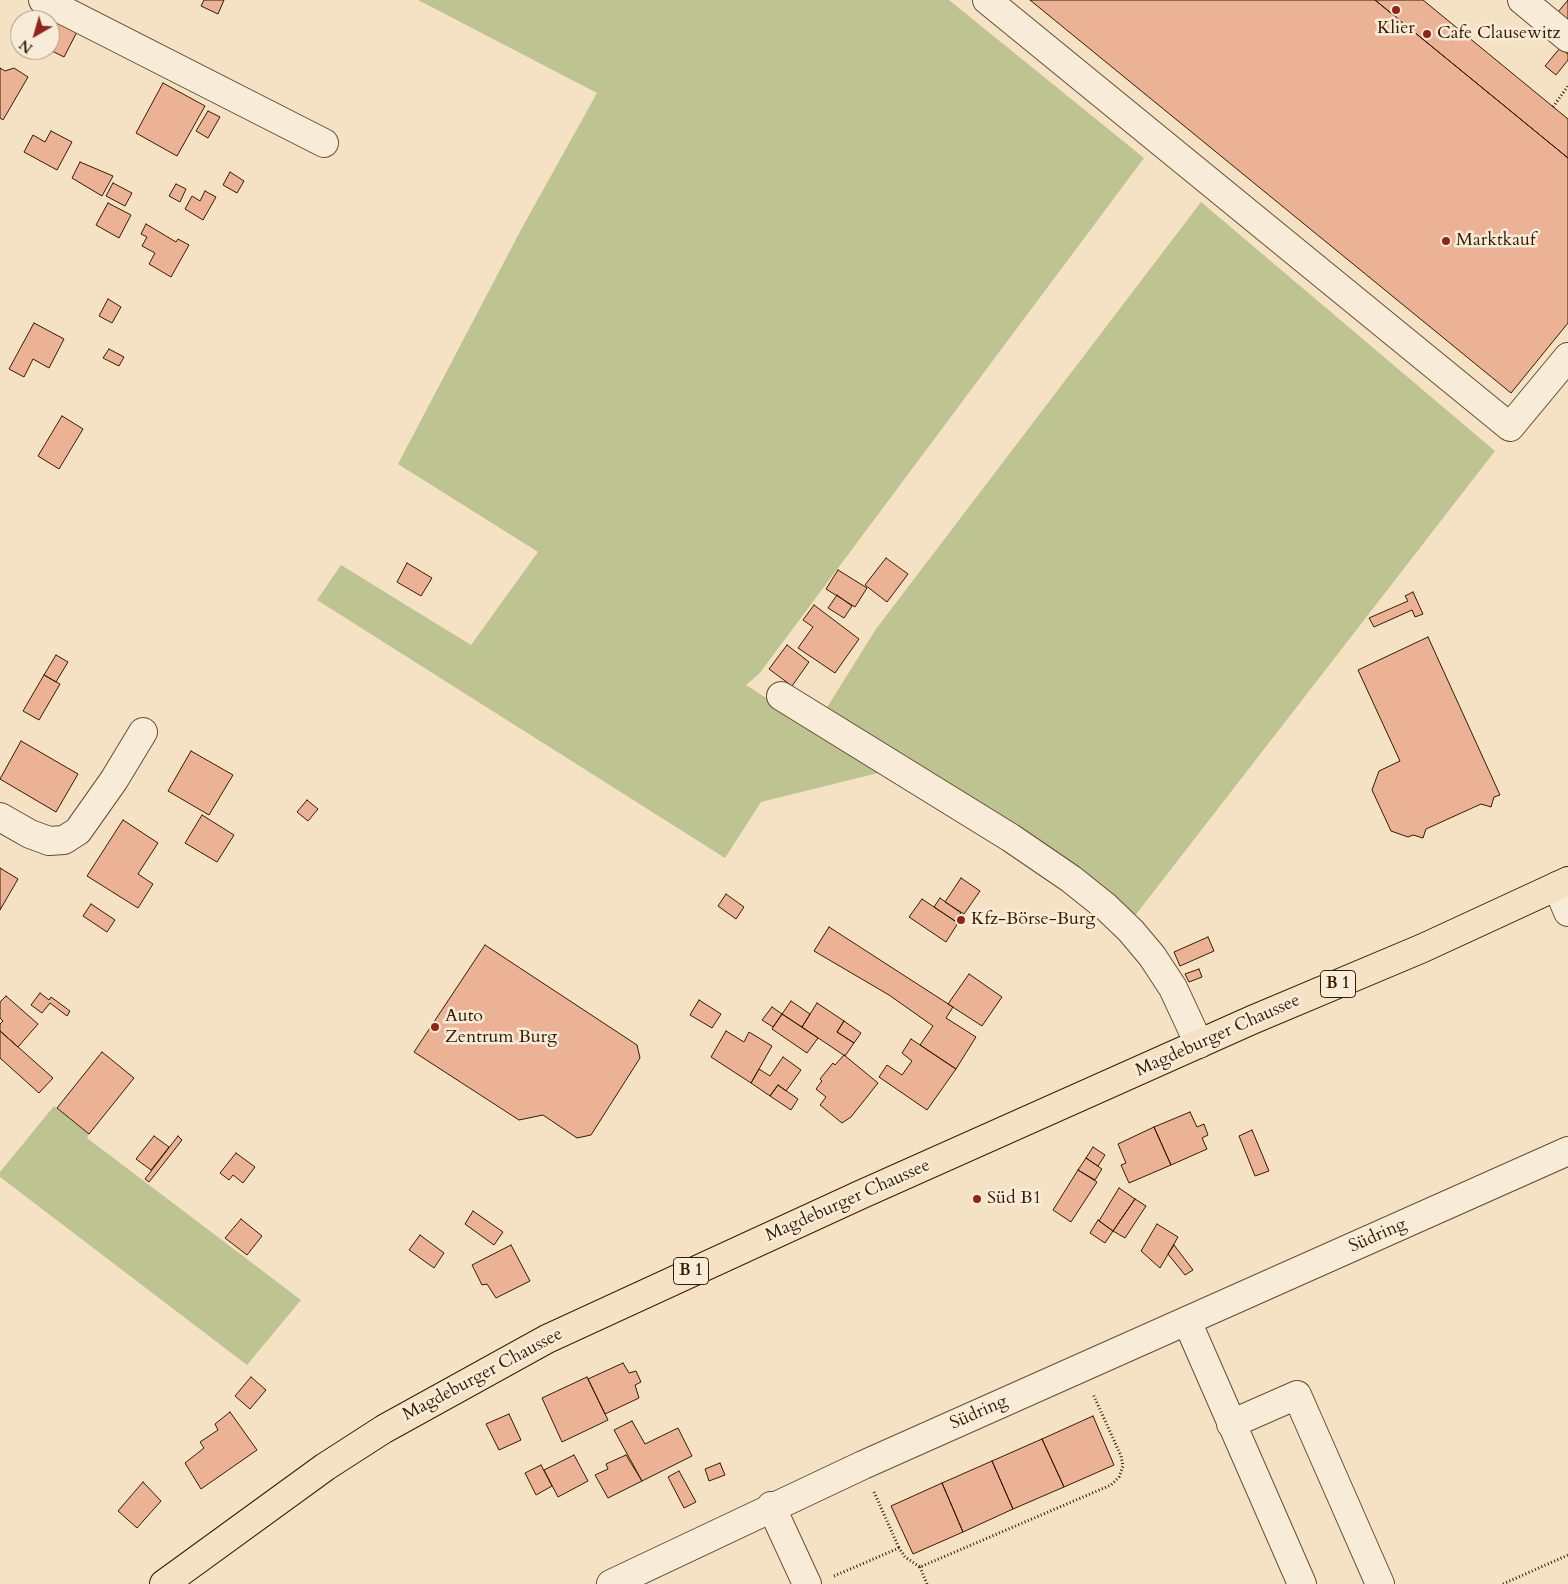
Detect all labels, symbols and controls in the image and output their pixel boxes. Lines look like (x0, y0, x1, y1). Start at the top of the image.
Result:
marker: Klier (1390, 4, 1402, 16)
north arrow (10, 10, 60, 60)
place label: Klier (1377, 18, 1415, 40)
place label: Cafe Clausewitz (1437, 23, 1560, 45)
marker: Cafe Clausewitz (1421, 28, 1433, 40)
text: N (15, 35, 37, 58)
place label: Marktkauf (1456, 230, 1535, 252)
marker: Marktkauf (1440, 235, 1452, 247)
place label: Kfz-Börse-Burg (971, 909, 1095, 931)
marker: Kfz-Börse-Burg (955, 914, 967, 926)
road number: B 1 (1320, 971, 1356, 998)
street label: Magdeburger Chaussee (1132, 990, 1304, 1082)
place label: Auto Zentrum Burg (445, 1006, 557, 1048)
marker: Auto Zentrum Burg (429, 1021, 441, 1033)
street label: Magdeburger Chaussee (762, 1155, 934, 1247)
place label: Süd B1 (987, 1188, 1042, 1210)
marker: Süd B1 (971, 1193, 983, 1205)
street label: Südring (1346, 1214, 1410, 1258)
road number: B 1 (674, 1258, 708, 1284)
street label: Magdeburger Chaussee (399, 1324, 567, 1426)
street label: Südring (947, 1391, 1011, 1435)

